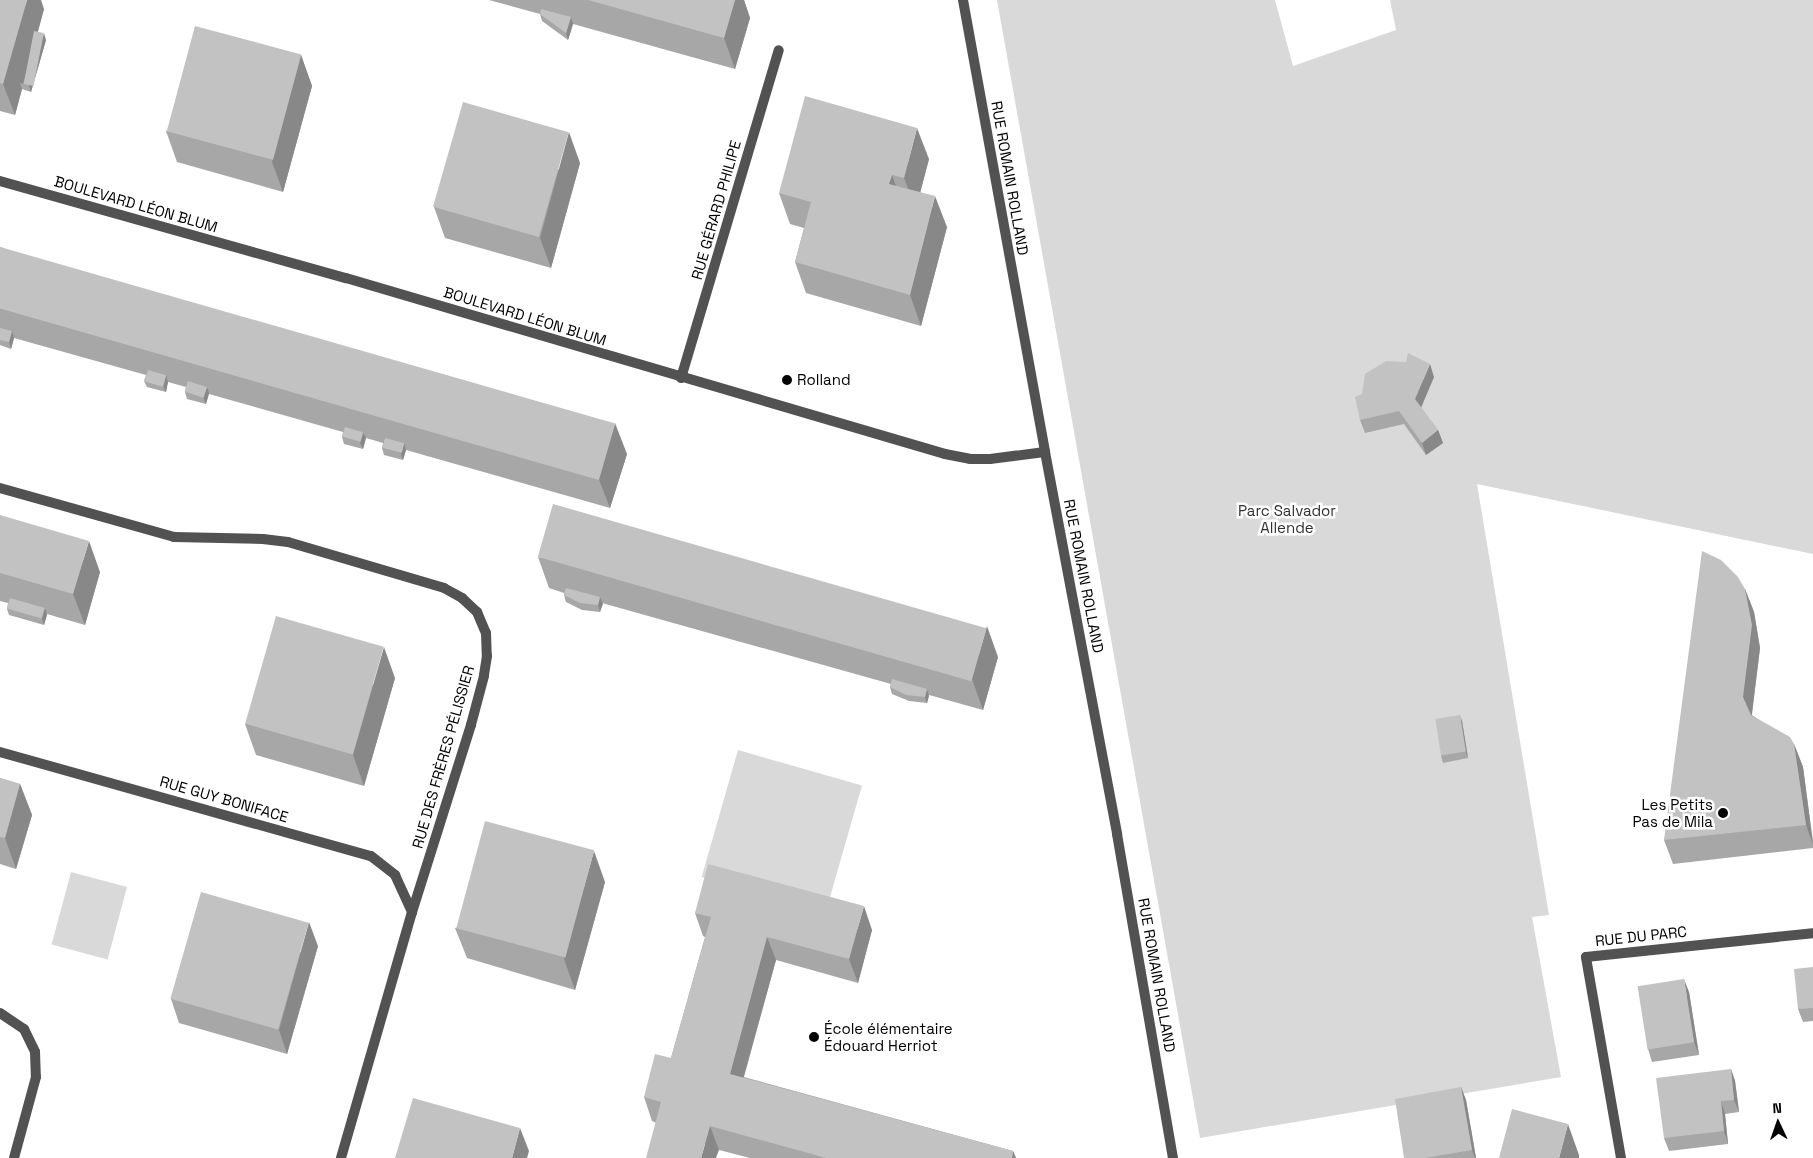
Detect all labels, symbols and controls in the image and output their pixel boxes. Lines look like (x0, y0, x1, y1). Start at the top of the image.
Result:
street label: RUE ROMAIN ROLLAND (988, 99, 1032, 257)
street label: RUE GÉRARD PHILIPE (687, 138, 745, 282)
street label: BOULEVARD LÉON BLUM (52, 172, 220, 236)
street label: BOULEVARD LÉON BLUM (442, 283, 608, 349)
place label: Rolland (797, 371, 851, 389)
marker: Rolland (781, 374, 793, 386)
street label: RUE ROMAIN ROLLAND (1060, 498, 1108, 654)
park label: Parc Salvador Allende (1238, 501, 1336, 536)
street label: RUE DES FRÈRES PÉLISSIER (408, 663, 478, 851)
street label: RUE GUY BONIFACE (158, 772, 290, 826)
place label: Les Petits Pas de Mila (1632, 795, 1713, 830)
marker: Les Petits Pas de Mila (1717, 807, 1729, 819)
street label: RUE ROMAIN ROLLAND (1135, 896, 1179, 1054)
street label: RUE DU PARC (1594, 922, 1688, 950)
place label: École élémentaire Édouard Herriot (824, 1019, 953, 1054)
marker: École élémentaire Édouard Herriot (808, 1031, 820, 1043)
north arrow (1753, 1098, 1803, 1148)
text: N (1772, 1099, 1782, 1117)

